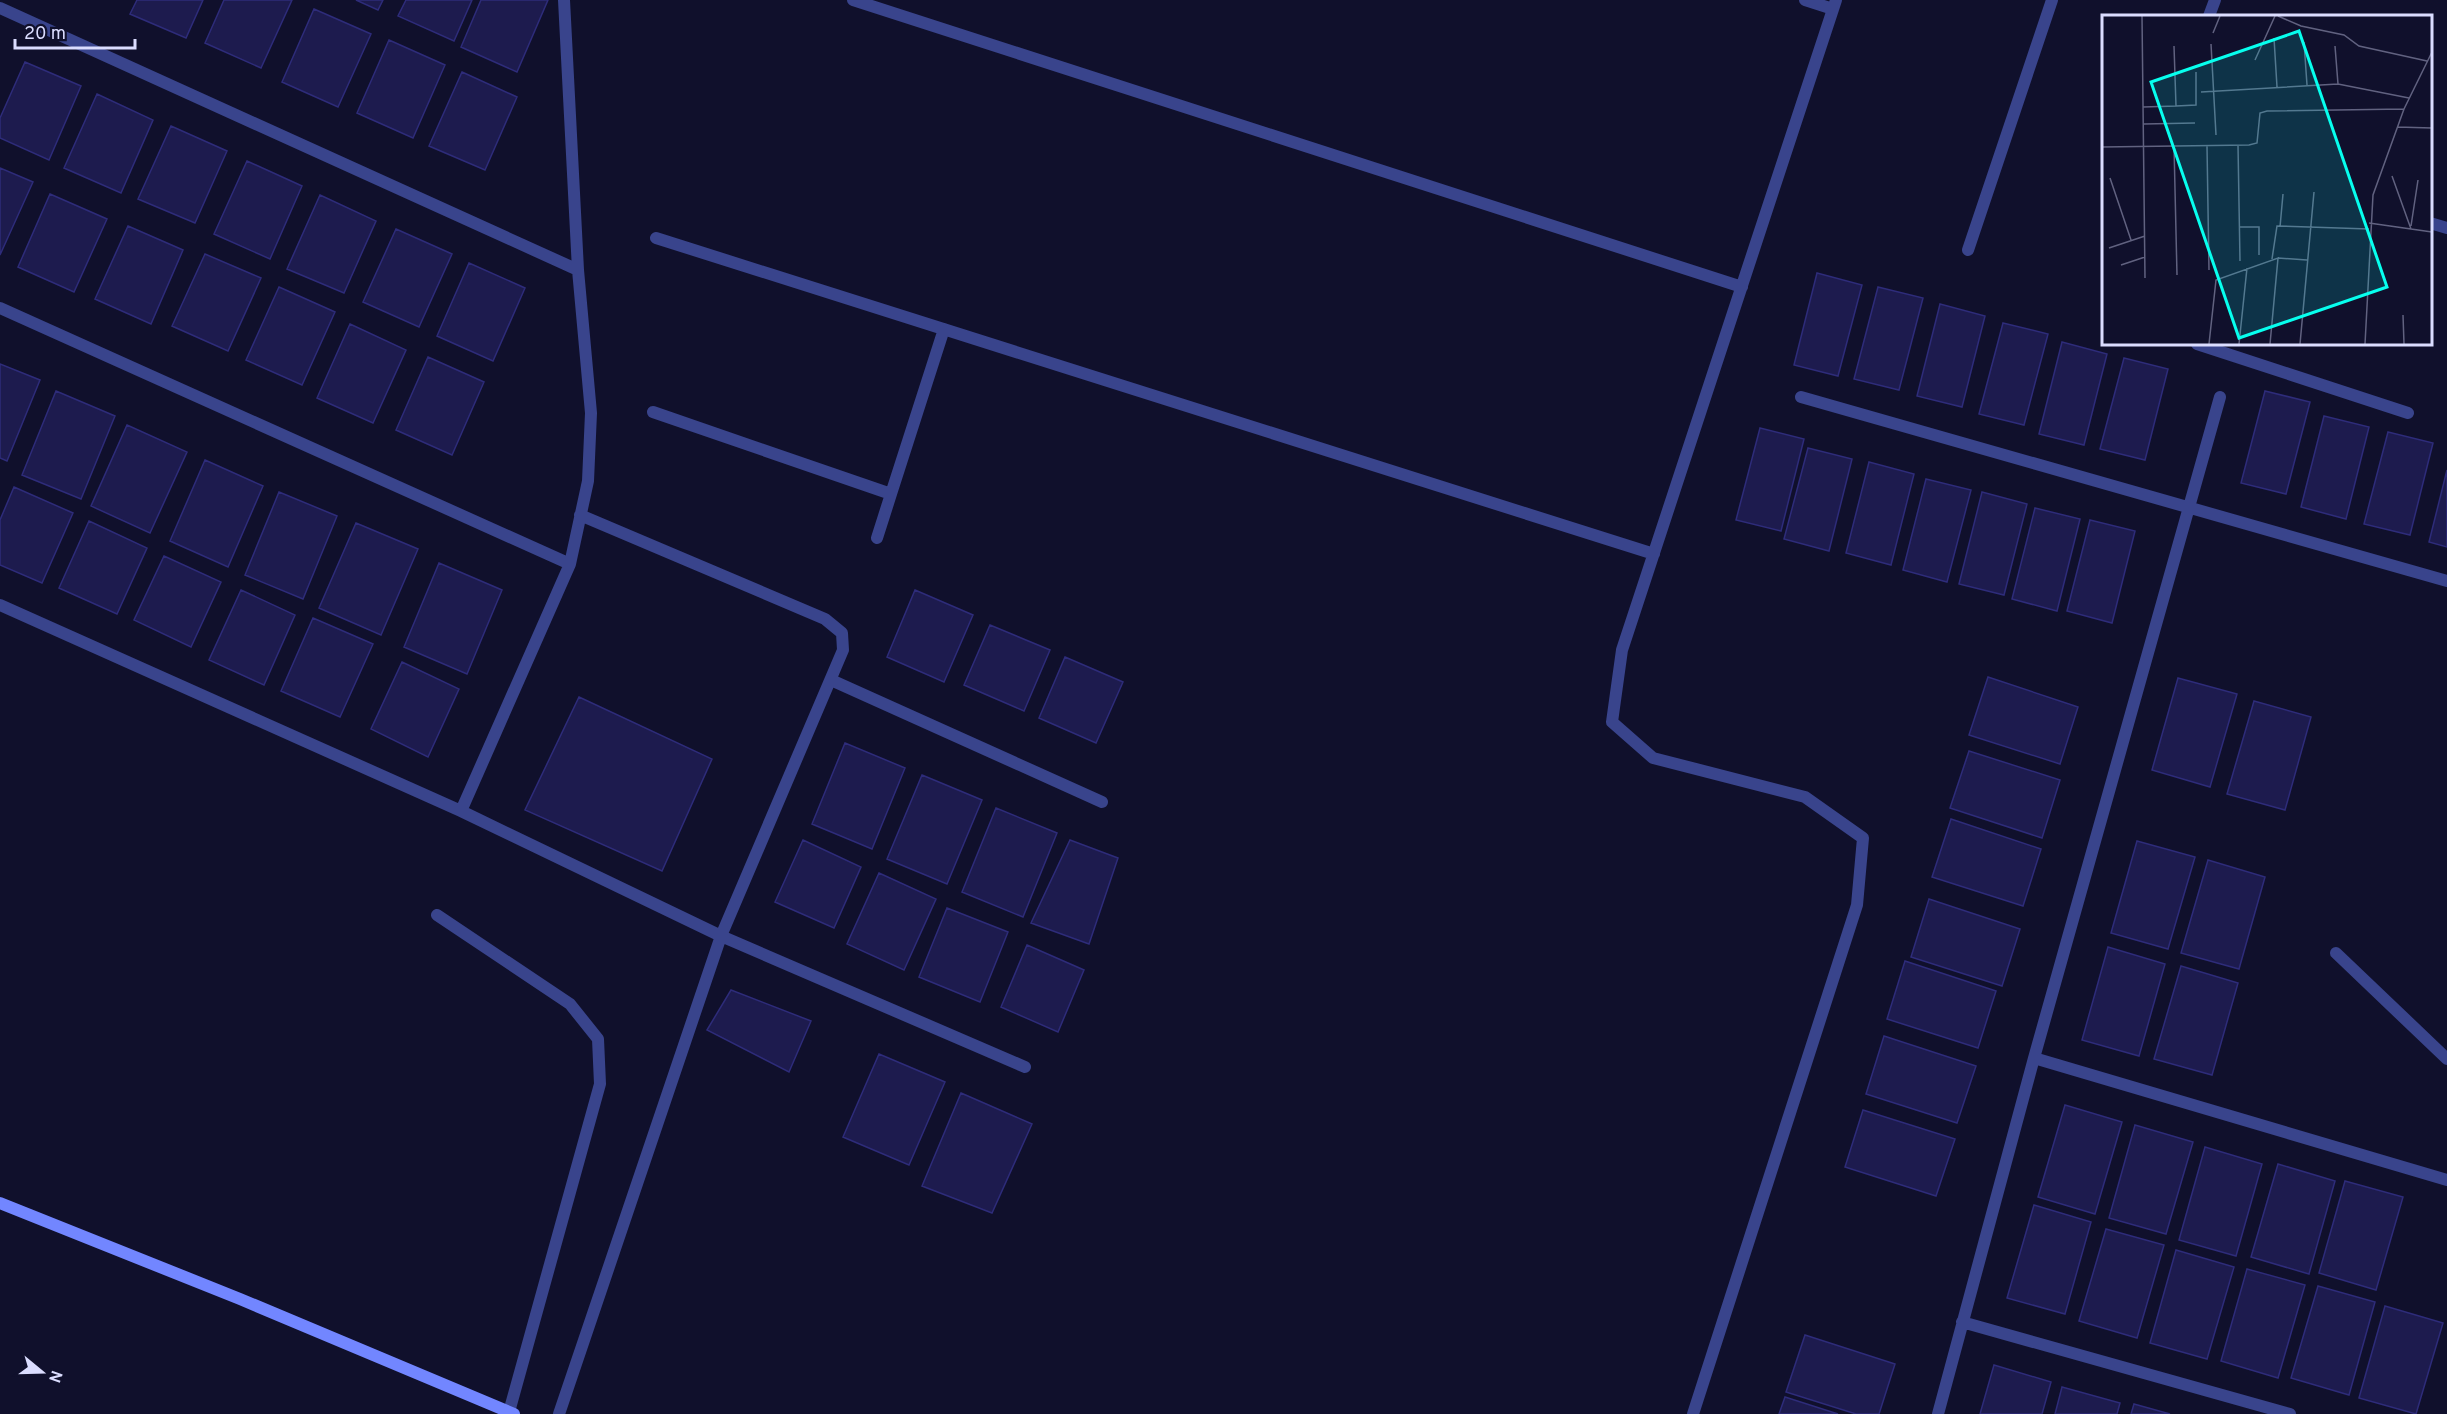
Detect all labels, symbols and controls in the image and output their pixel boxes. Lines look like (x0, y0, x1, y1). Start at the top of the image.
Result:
scale bar (15, 12, 135, 50)
inset map (2102, 15, 2432, 345)
text: 20 m (24, 23, 66, 46)
north arrow (12, 1342, 72, 1402)
text: N (43, 1368, 66, 1385)

